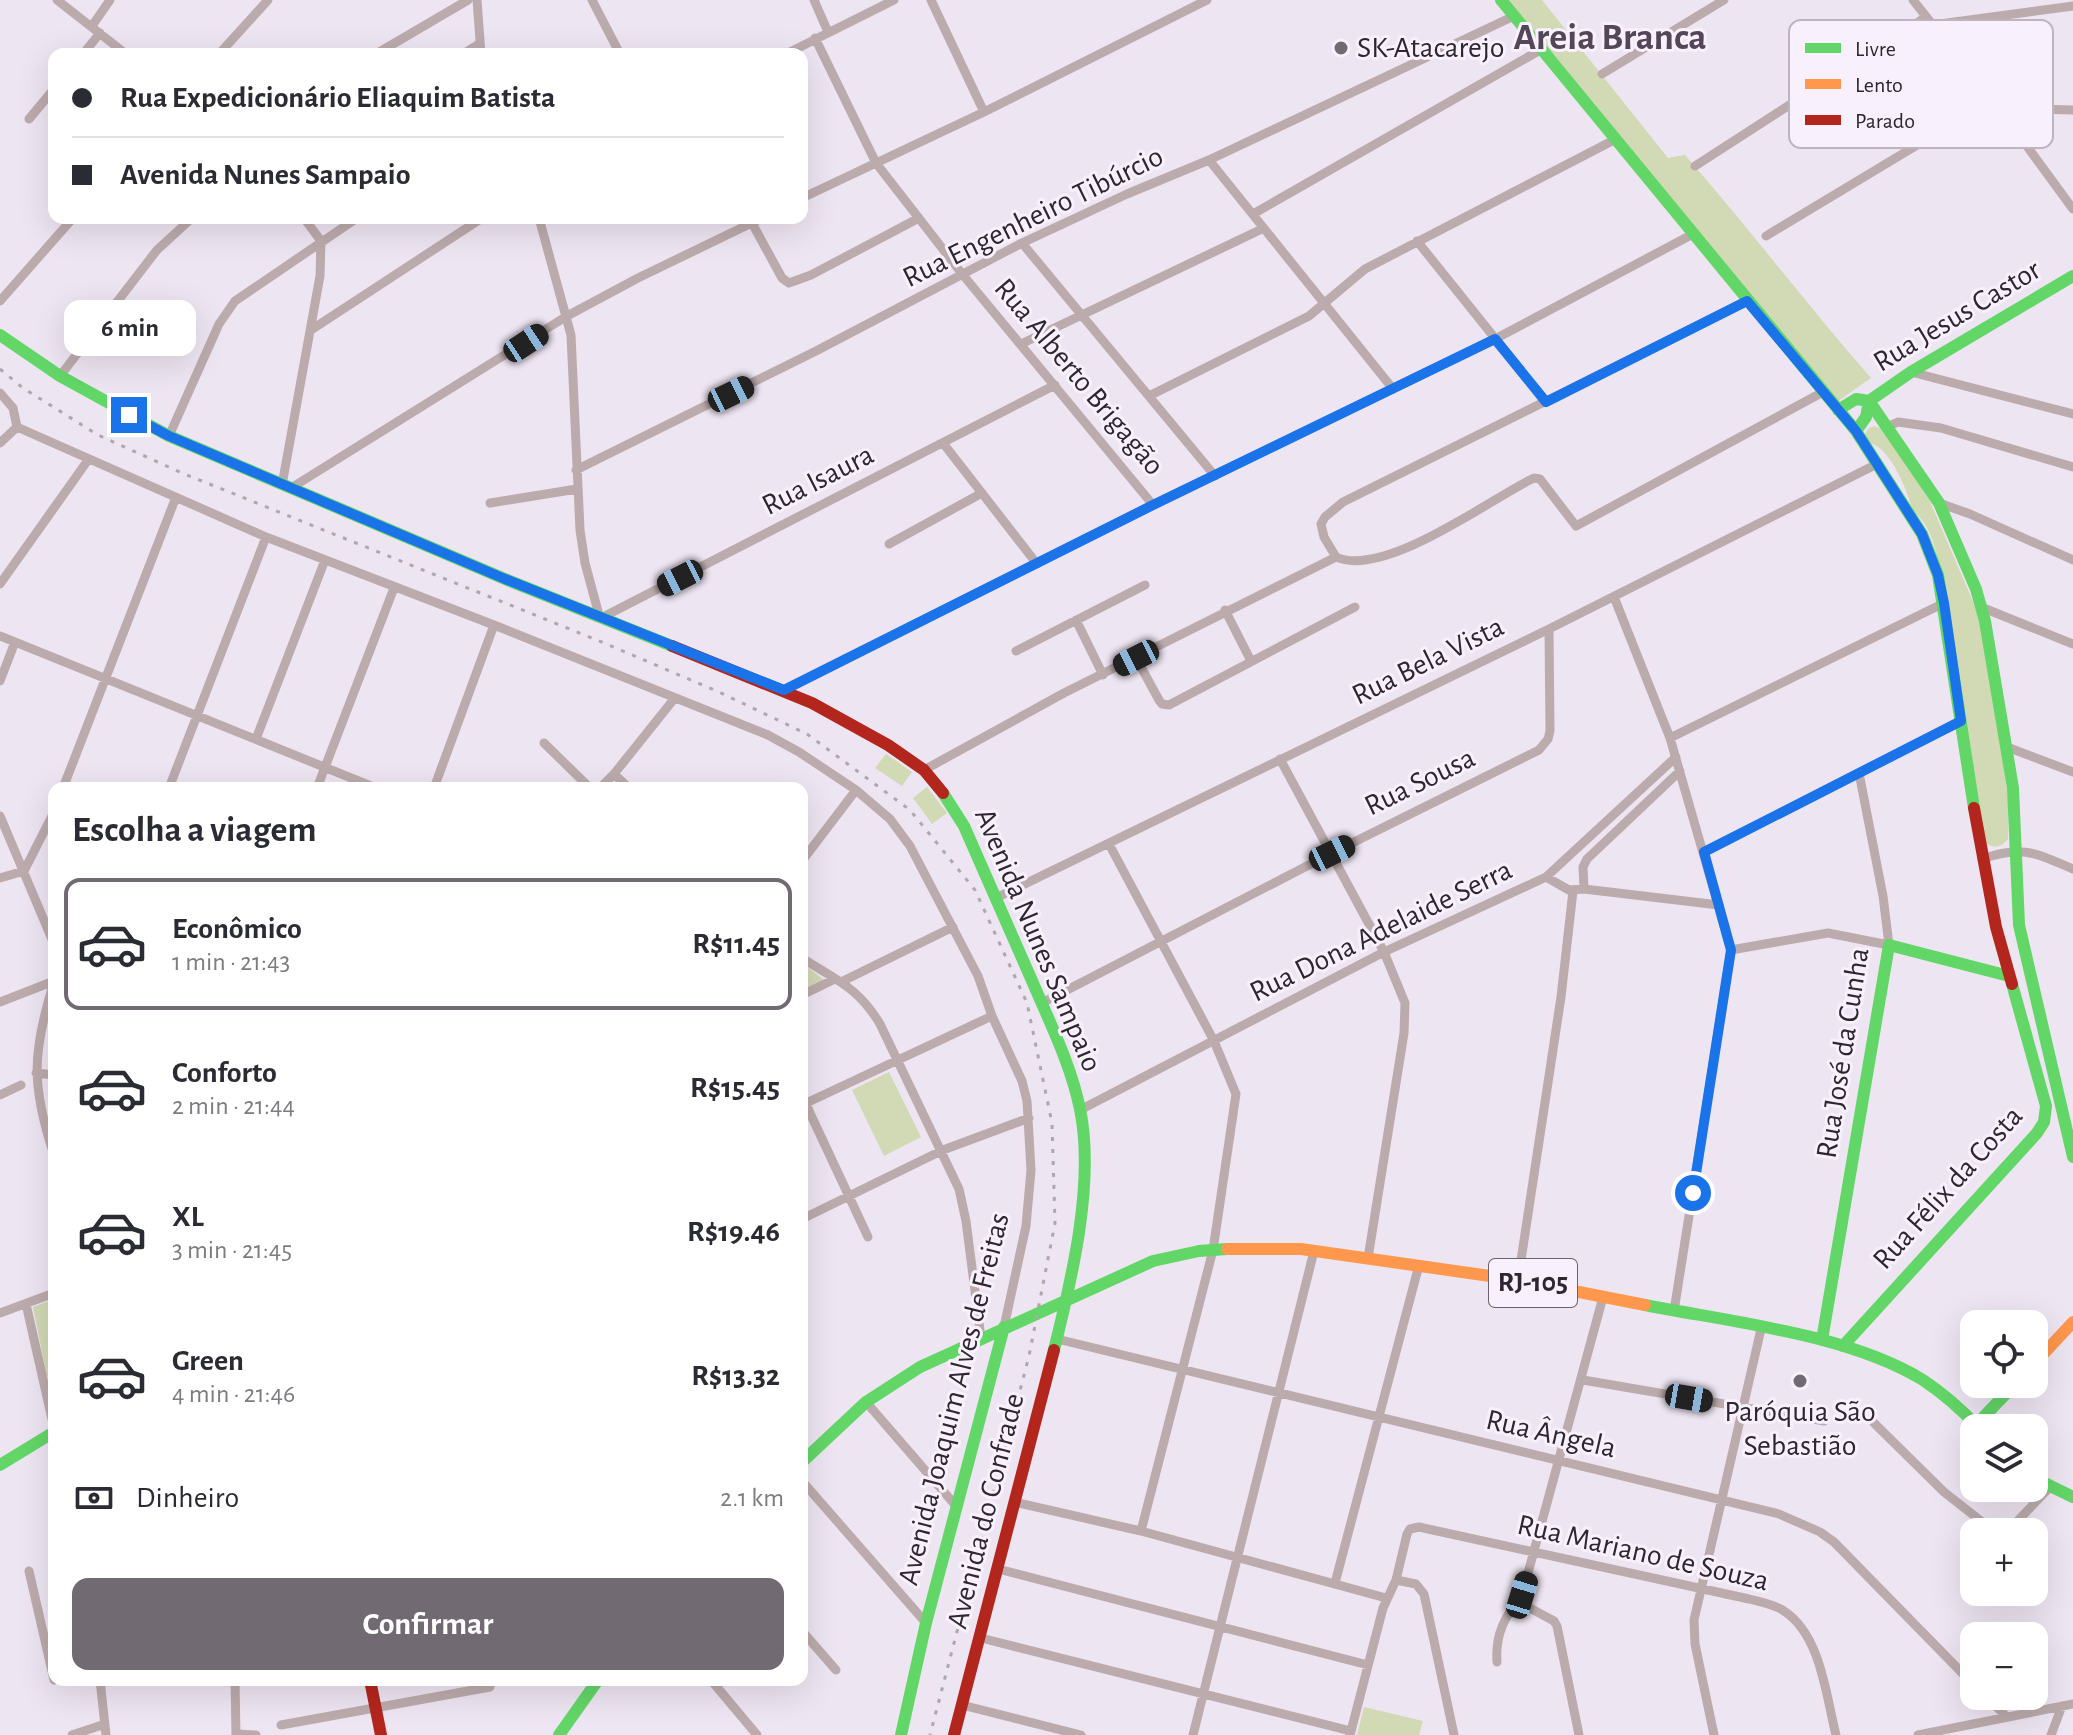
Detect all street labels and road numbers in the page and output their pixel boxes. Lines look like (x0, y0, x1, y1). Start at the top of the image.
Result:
street label: Rua Engenheiro Tibúrcio (898, 141, 1168, 293)
street label: Rua Jesus Castor (1868, 254, 2046, 378)
street label: Rua Alberto Brigagão (988, 273, 1170, 481)
street label: Rua Isaura (757, 439, 879, 521)
street label: Rua Bela Vista (1347, 611, 1509, 711)
street label: Rua Sousa (1360, 742, 1480, 822)
street label: Avenida Nunes Sampaio (969, 804, 1107, 1076)
street label: Rua Dona Adelaide Serra (1245, 854, 1517, 1008)
street label: Rua José da Cunha (1812, 945, 1874, 1161)
street label: Rua Félix da Costa (1868, 1101, 2028, 1275)
street label: Avenida Joaquim Alves de Freitas (893, 1210, 1015, 1588)
road number: RJ-105 (1489, 1259, 1577, 1307)
street label: Avenida do Confrade (942, 1390, 1030, 1632)
street label: Rua Ângela (1483, 1403, 1619, 1464)
street label: Rua Mariano de Souza (1514, 1509, 1772, 1597)

